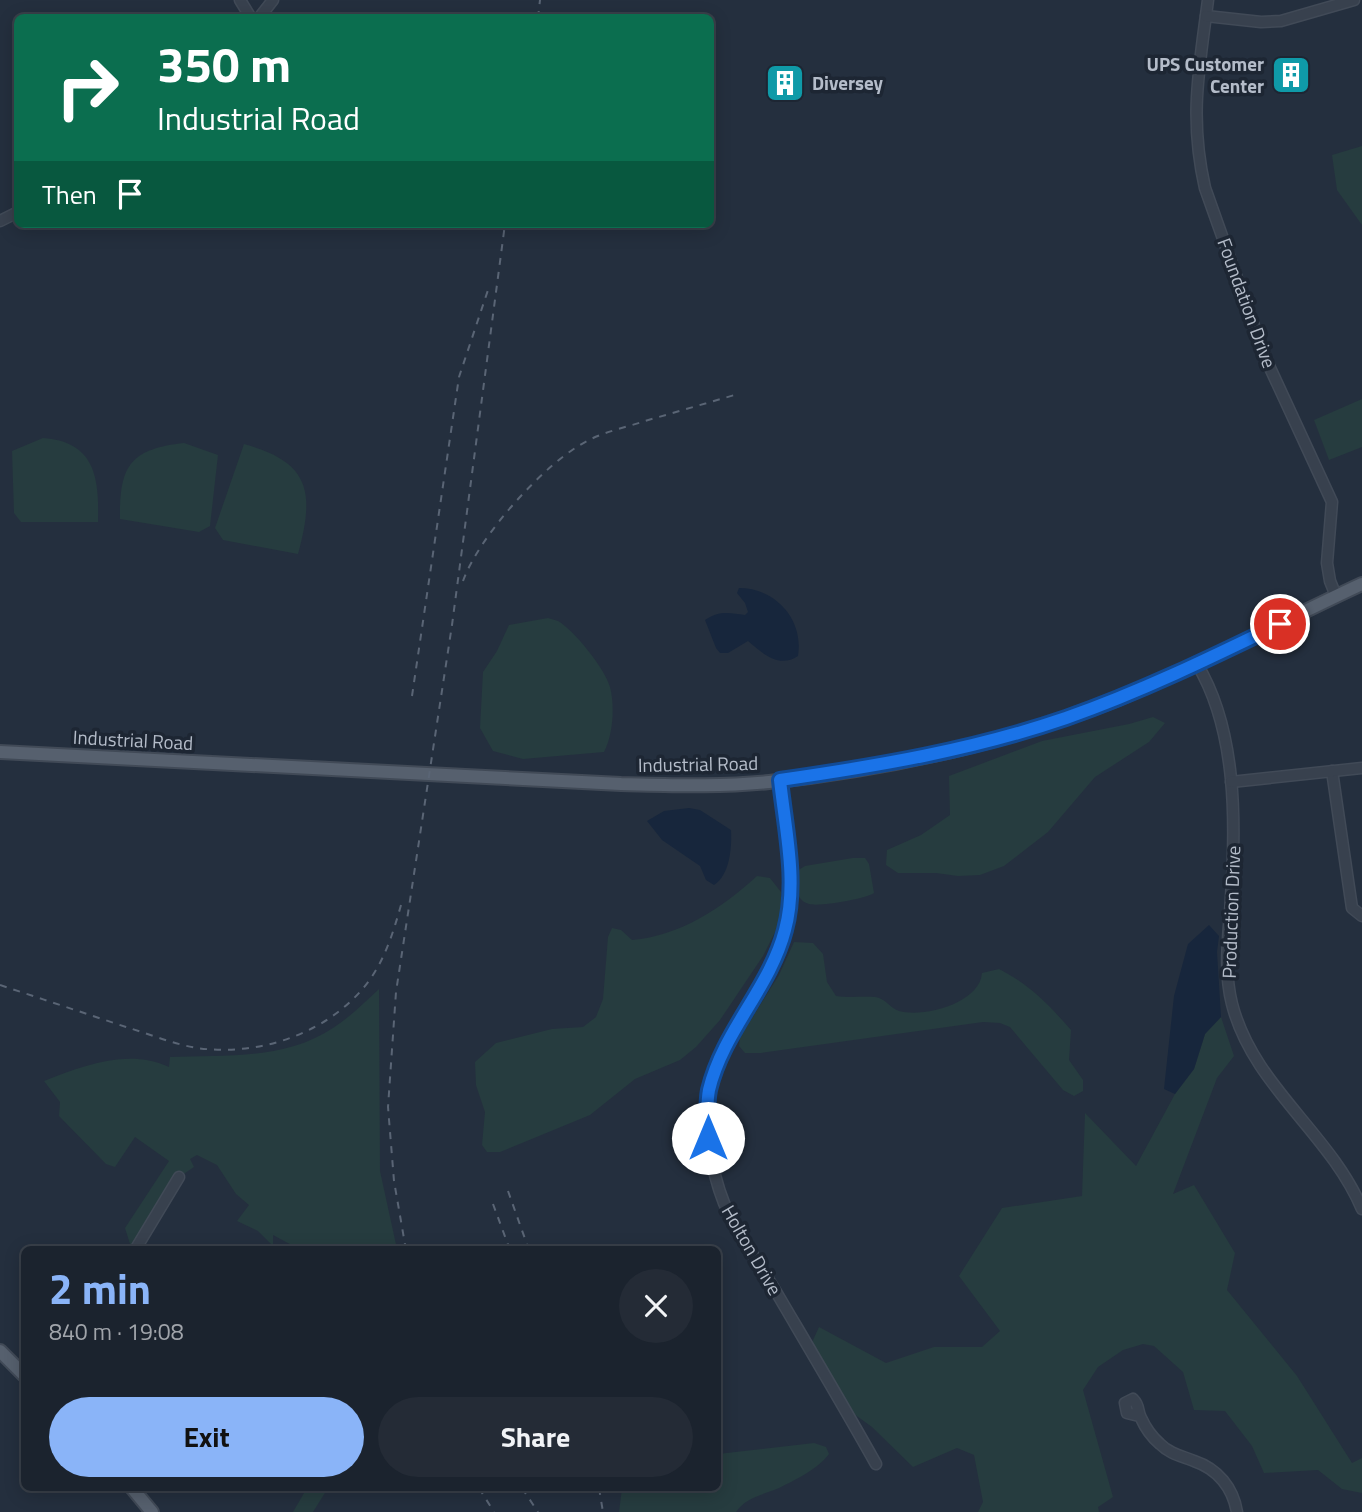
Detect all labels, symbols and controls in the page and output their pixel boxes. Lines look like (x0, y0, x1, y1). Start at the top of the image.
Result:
text: 350 m (157, 26, 291, 101)
icon: right (42, 42, 133, 133)
place label: UPS Customer Center (1146, 49, 1264, 100)
building icon: UPS Customer Center (1270, 54, 1312, 96)
building icon: Diversey (764, 62, 806, 104)
place label: Diversey (812, 68, 884, 97)
text: Industrial Road (157, 94, 360, 142)
text: Then (42, 175, 97, 214)
icon: arrive (111, 175, 149, 213)
street label: Foundation Drive (1211, 234, 1284, 372)
pin (1250, 594, 1310, 654)
icon: arrive (1261, 605, 1299, 643)
street label: Industrial Road (72, 722, 194, 757)
street label: Industrial Road (638, 748, 758, 779)
street label: Production Drive (1214, 845, 1247, 979)
position arrow (671, 1101, 745, 1175)
street label: Holton Drive (715, 1199, 790, 1300)
text: 2 min (49, 1256, 151, 1320)
button: close (619, 1269, 693, 1343)
text: 840 m · 19:08 (49, 1314, 184, 1349)
button: Exit (49, 1397, 364, 1477)
button: Share (378, 1397, 693, 1477)

